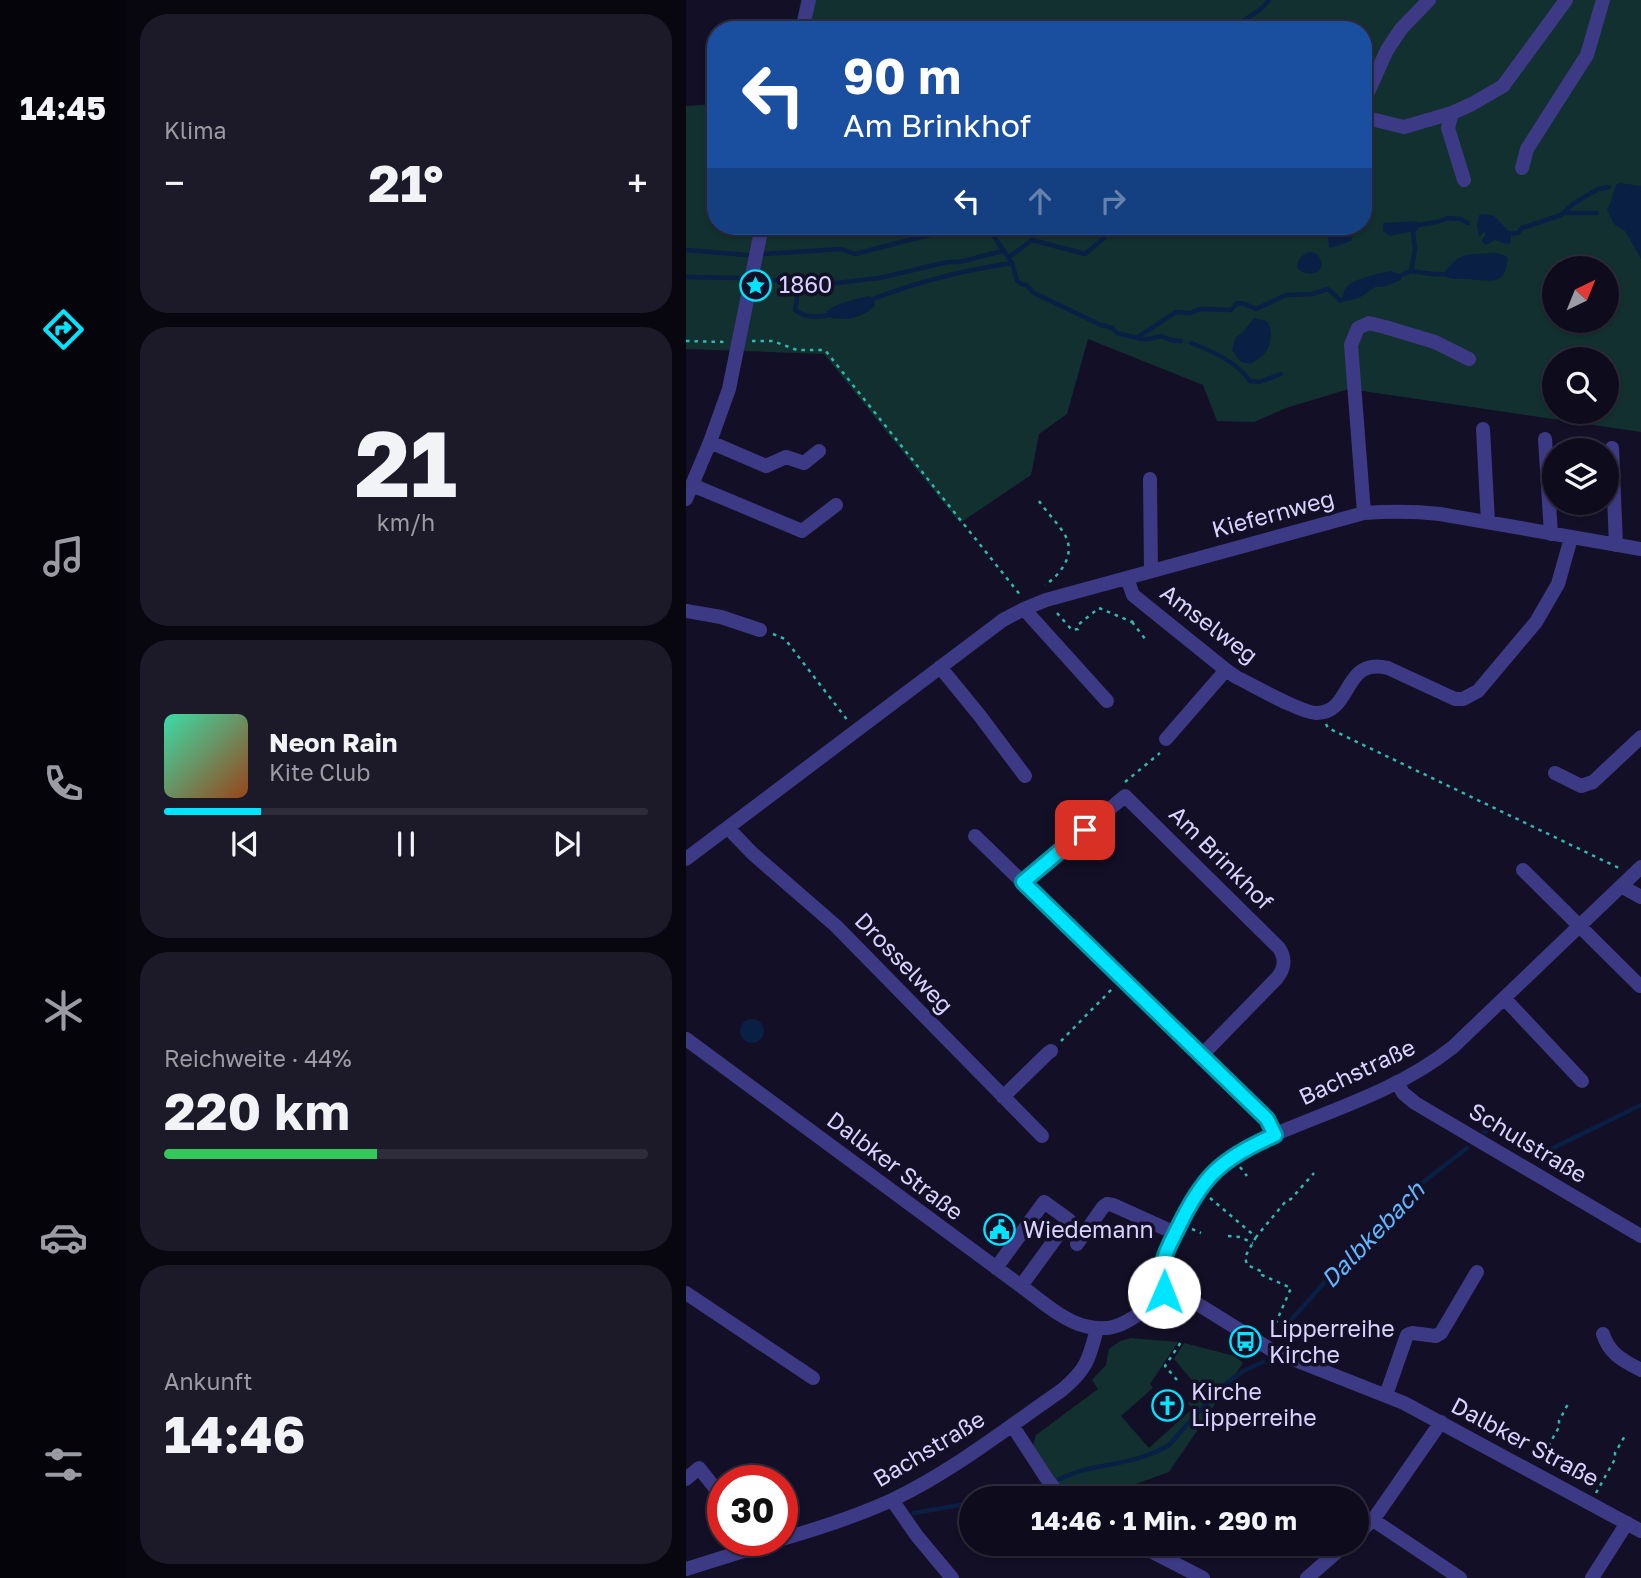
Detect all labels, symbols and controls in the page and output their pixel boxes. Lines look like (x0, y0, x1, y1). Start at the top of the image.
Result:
text: 90 m (843, 46, 961, 105)
icon: left (728, 49, 819, 140)
text: 14:45 (20, 89, 106, 127)
text: Am Brinkhof (843, 106, 1031, 144)
text: Klima (164, 116, 227, 144)
text: 21° (368, 151, 444, 213)
text: − (164, 160, 185, 205)
text: + (627, 160, 648, 205)
icon: left (948, 182, 986, 220)
icon: ahead (1021, 182, 1059, 220)
icon: right (1094, 182, 1132, 220)
north arrow (1542, 256, 1619, 332)
map controls (1542, 256, 1619, 515)
place icon: 1860 (739, 268, 773, 302)
place label: 1860 (779, 270, 832, 298)
icon: directions (39, 305, 88, 354)
button: search (1542, 347, 1619, 424)
text: 21 (355, 408, 457, 517)
button: layers (1542, 438, 1619, 515)
street label: Kiefernweg (1209, 483, 1337, 543)
text: km/h (377, 508, 435, 536)
icon: music (39, 532, 88, 581)
street label: Amselweg (1156, 578, 1264, 669)
text: Neon Rain (269, 727, 398, 758)
text: Kite Club (269, 758, 370, 786)
icon: phone (39, 759, 88, 808)
pin (1055, 800, 1115, 860)
street label: Am Brinkhof (1164, 800, 1279, 915)
icon: arrive (1066, 811, 1104, 849)
icon: previous (226, 825, 264, 863)
icon: pause (387, 825, 425, 863)
icon: next (548, 825, 586, 863)
street label: Drosselweg (850, 906, 960, 1019)
icon: climate (39, 986, 88, 1035)
street label: Bachstraße (1294, 1032, 1419, 1110)
text: Reichweite · 44% (164, 1044, 352, 1072)
text: 220 km (164, 1079, 350, 1141)
street label: Schulstraße (1465, 1096, 1593, 1188)
street label: Dalbker Straße (822, 1105, 969, 1225)
water label: Dalbkebach (1314, 1174, 1430, 1293)
icon: car (39, 1213, 88, 1262)
public building icon: Wiedemann (983, 1213, 1017, 1247)
place label: Wiedemann (1023, 1215, 1154, 1243)
position arrow (1127, 1255, 1201, 1329)
place label: Lipperreihe Kirche (1269, 1314, 1395, 1368)
bus stop icon: Lipperreihe Kirche (1229, 1325, 1263, 1359)
text: Ankunft (164, 1367, 252, 1395)
place label: Kirche Lipperreihe (1191, 1377, 1317, 1431)
church icon: Kirche Lipperreihe (1151, 1388, 1185, 1422)
street label: Dalbker Straße (1447, 1390, 1604, 1492)
text: 14:46 (164, 1402, 305, 1464)
street label: Bachstraße (868, 1404, 989, 1492)
icon: filters (39, 1440, 88, 1489)
speed limit sign: 30 (707, 1465, 798, 1556)
text: 14:46 · 1 Min. · 290 m (1031, 1505, 1297, 1536)

